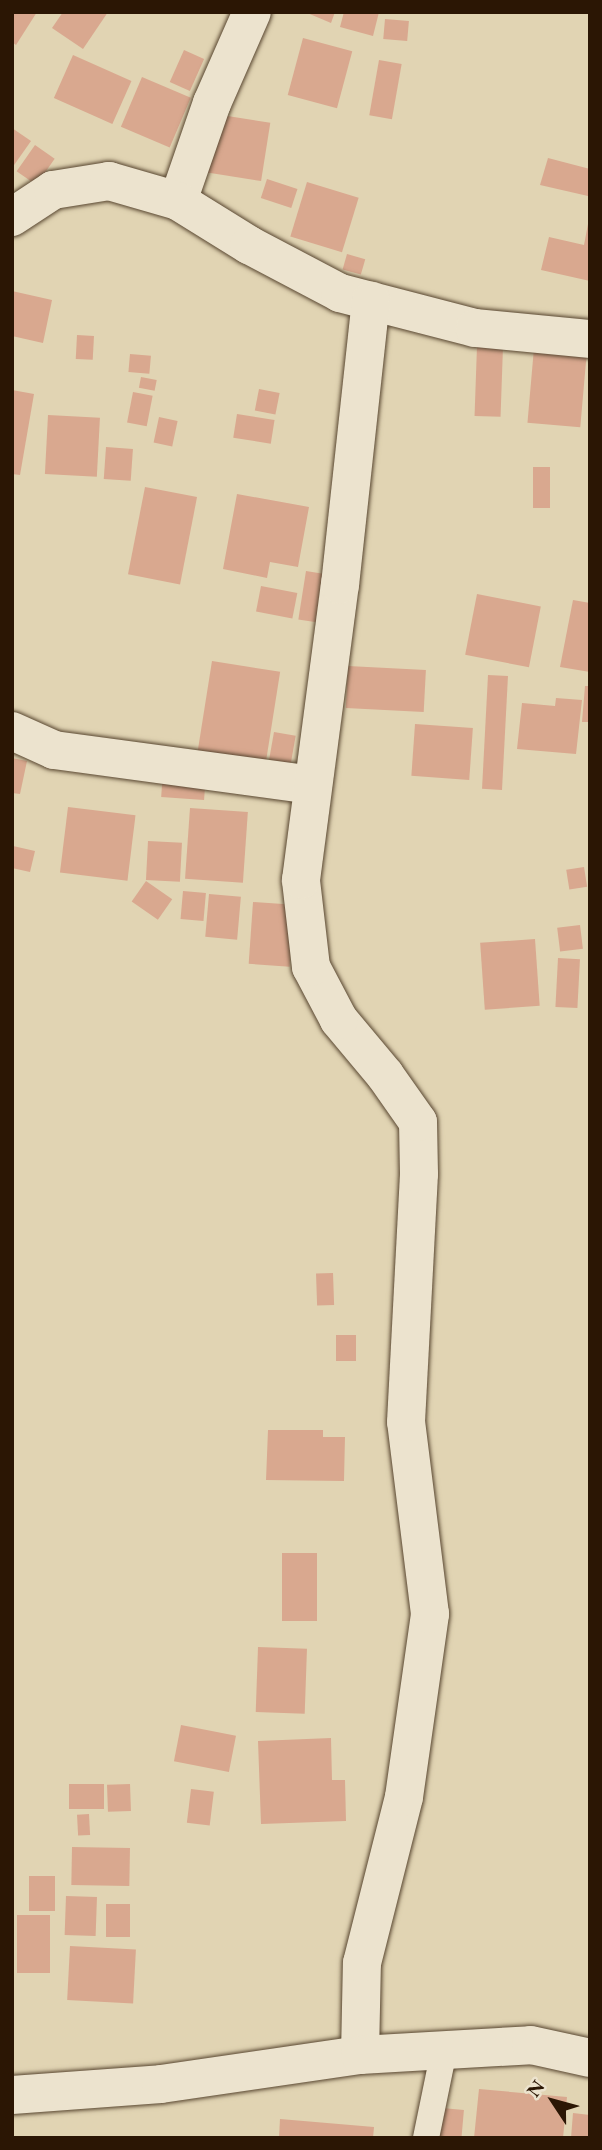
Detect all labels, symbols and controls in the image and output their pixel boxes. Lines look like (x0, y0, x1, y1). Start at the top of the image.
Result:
north arrow (518, 2066, 588, 2136)
text: N (521, 2075, 550, 2102)

